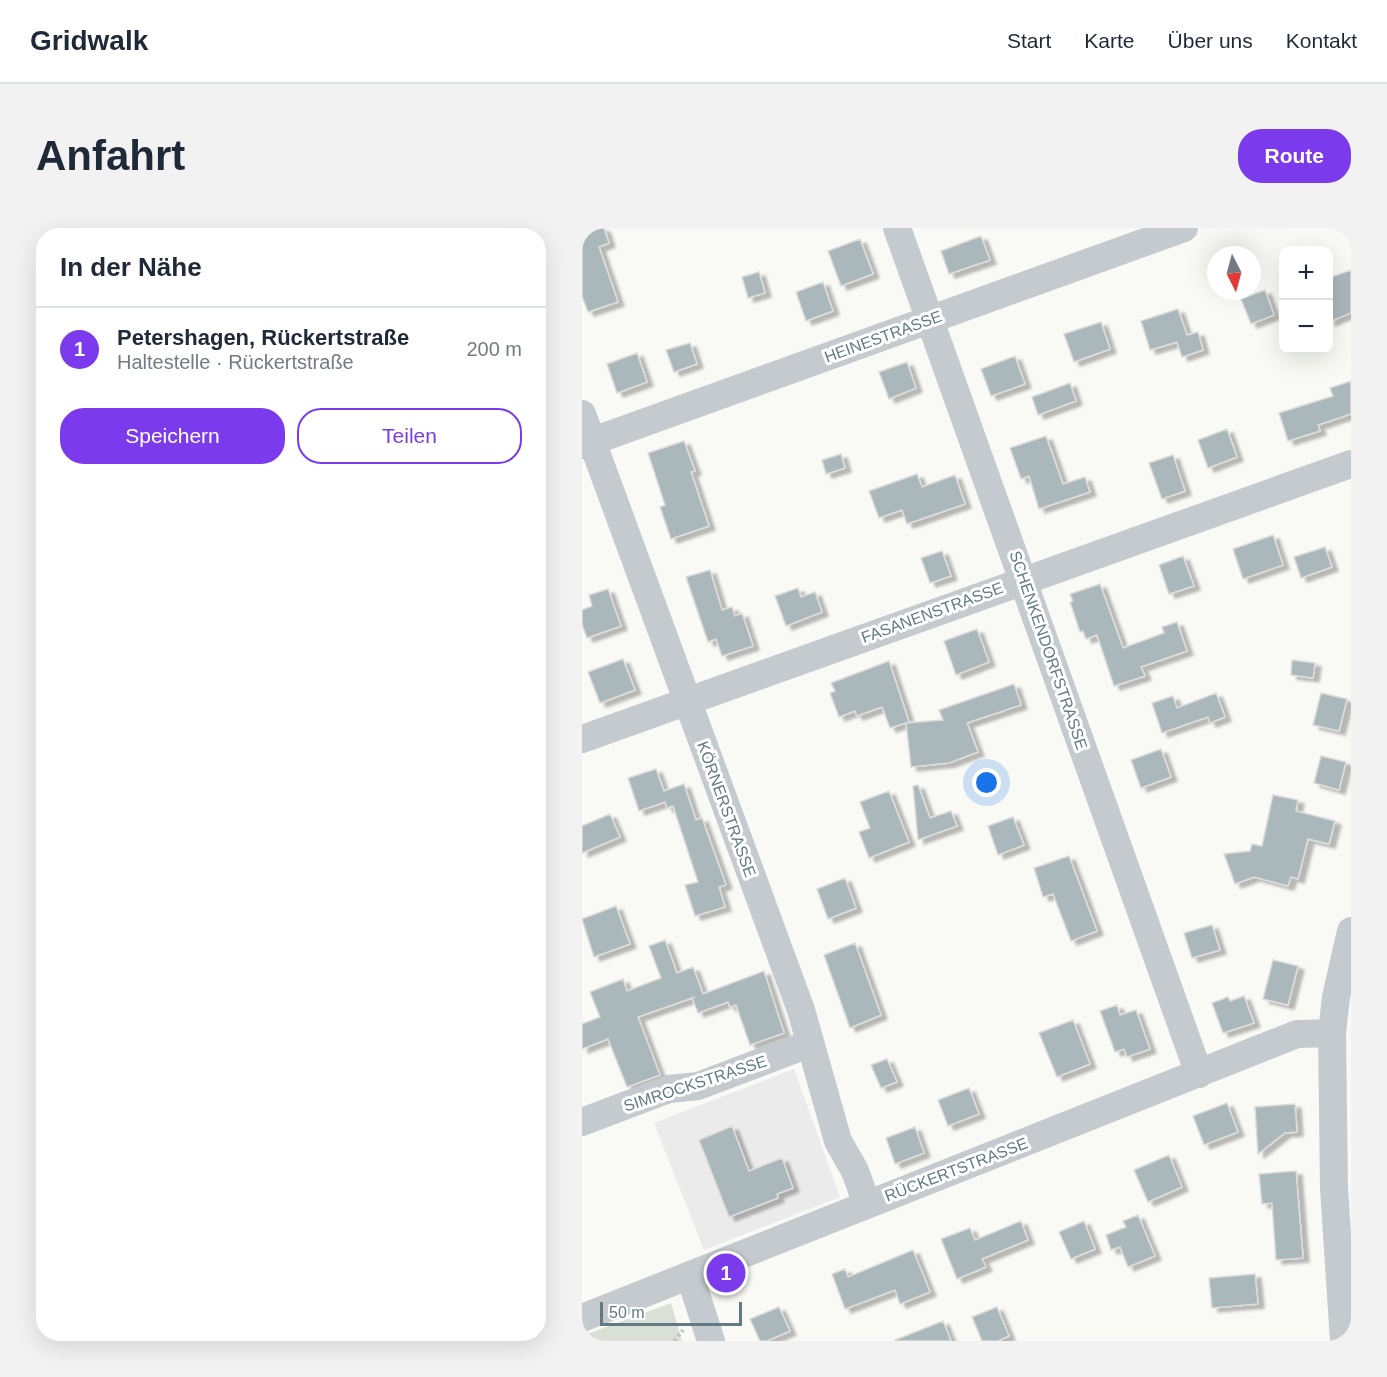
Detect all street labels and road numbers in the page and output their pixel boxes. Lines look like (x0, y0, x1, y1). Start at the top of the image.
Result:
street label: HEINESTRASSE (822, 307, 944, 366)
street label: SCHENKENDORFSTRASSE (1006, 549, 1091, 752)
street label: FASANENSTRASSE (859, 579, 1005, 646)
street label: KÖRNERSTRASSE (694, 739, 759, 879)
street label: SIMROCKSTRASSE (622, 1052, 769, 1115)
street label: RÜCKERTSTRASSE (882, 1134, 1030, 1205)

